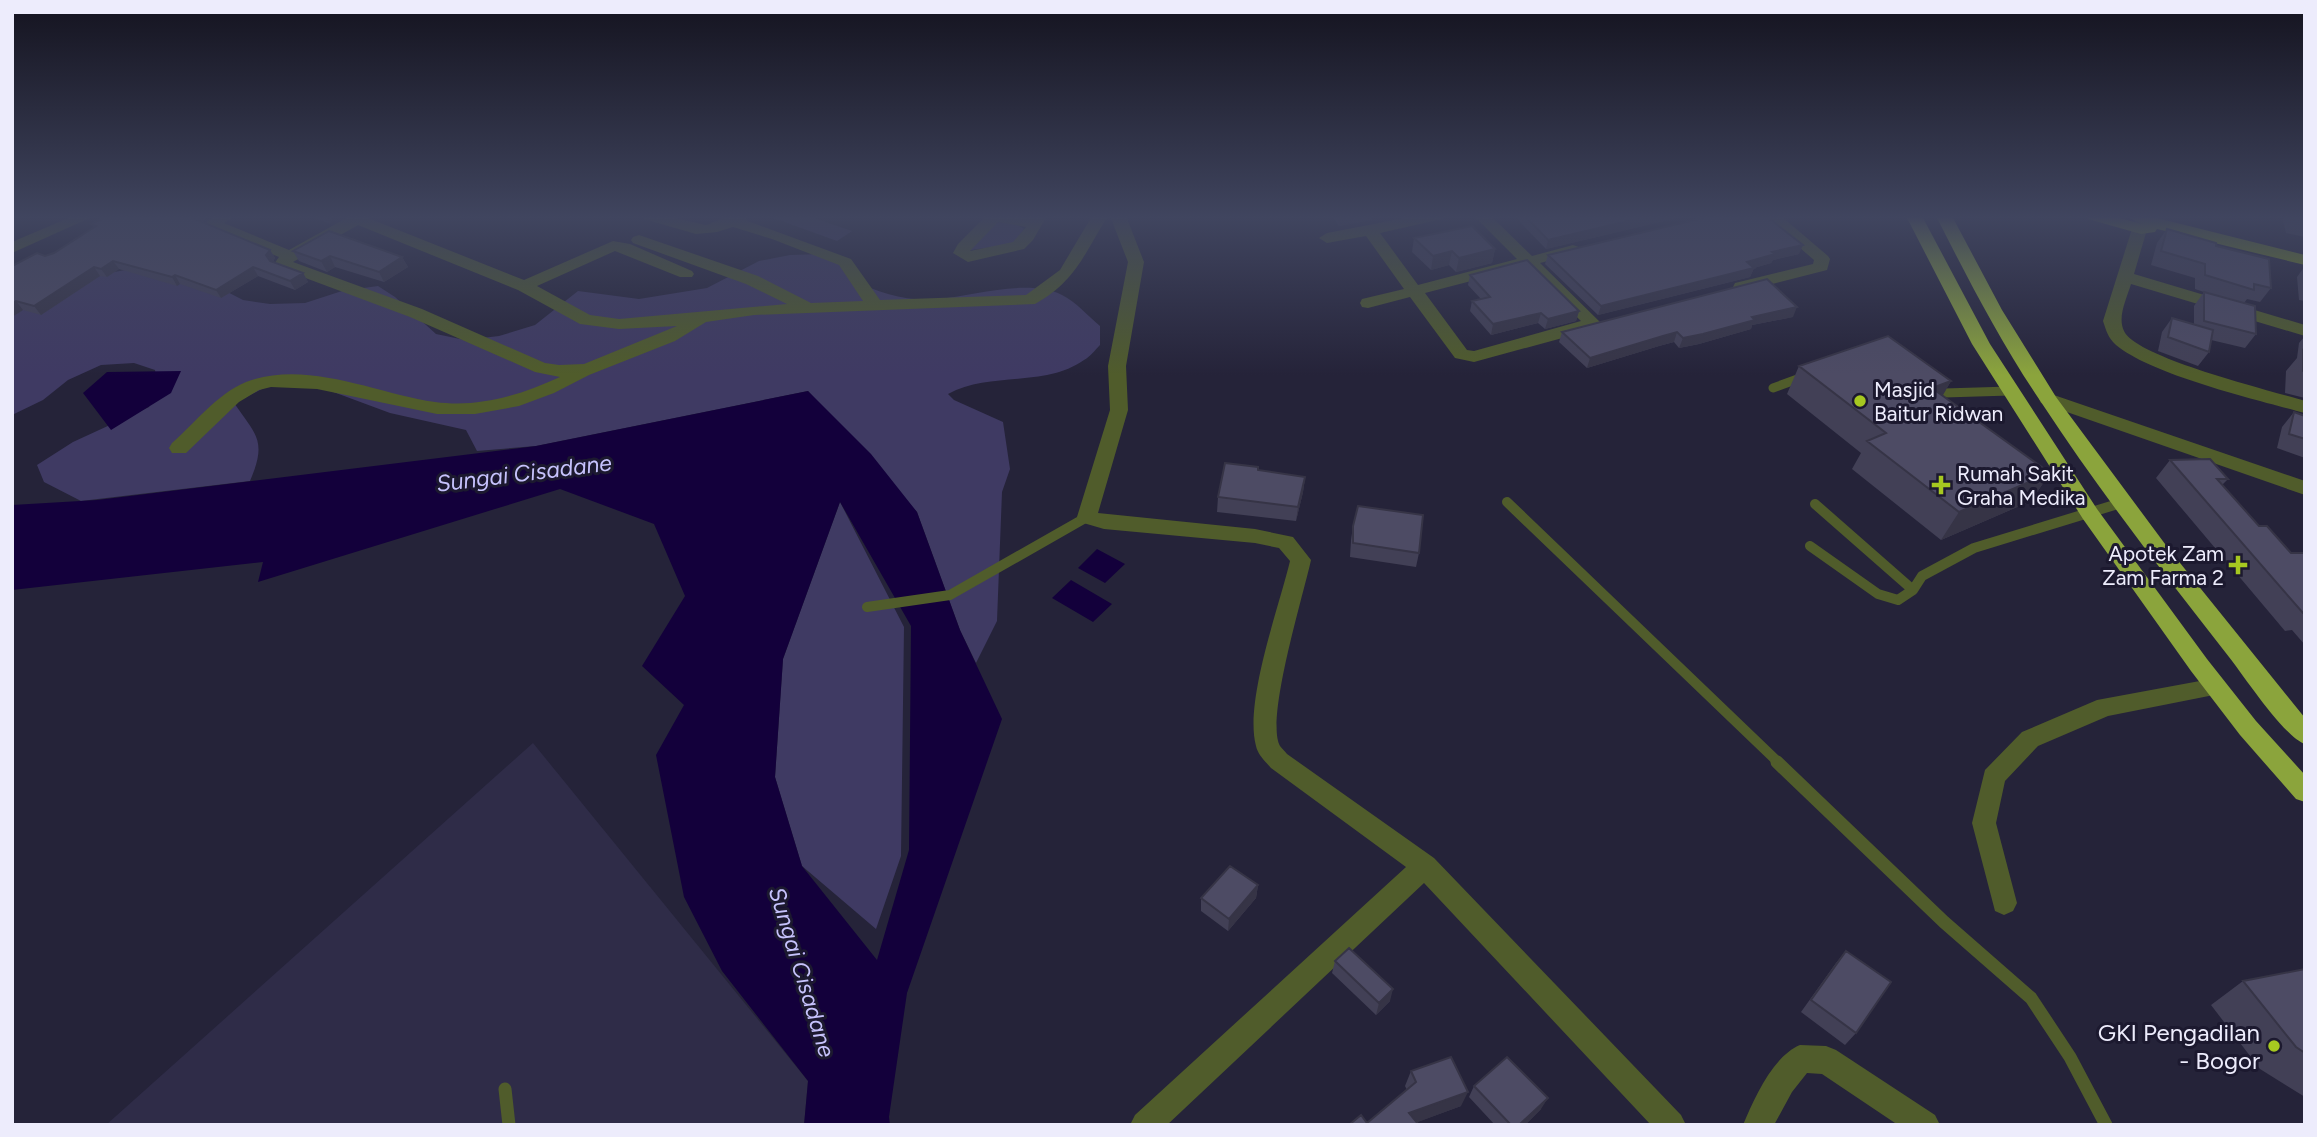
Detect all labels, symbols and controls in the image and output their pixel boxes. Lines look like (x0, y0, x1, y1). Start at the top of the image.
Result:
place label: Masjid Baitur Ridwan (1874, 377, 2003, 426)
marker: Masjid Baitur Ridwan (1852, 393, 1868, 409)
water label: Sungai Cisadane (435, 448, 614, 498)
place label: Rumah Sakit Graha Medika (1957, 461, 2085, 510)
marker: Rumah Sakit Graha Medika (1931, 475, 1951, 495)
place label: Apotek Zam Zam Farma 2 (2102, 541, 2224, 590)
marker: Apotek Zam Zam Farma 2 (2230, 557, 2246, 573)
water label: Sungai Cisadane (763, 884, 841, 1061)
place label: GKI Pengadilan - Bogor (2098, 1018, 2260, 1075)
marker: GKI Pengadilan - Bogor (2266, 1038, 2282, 1054)

